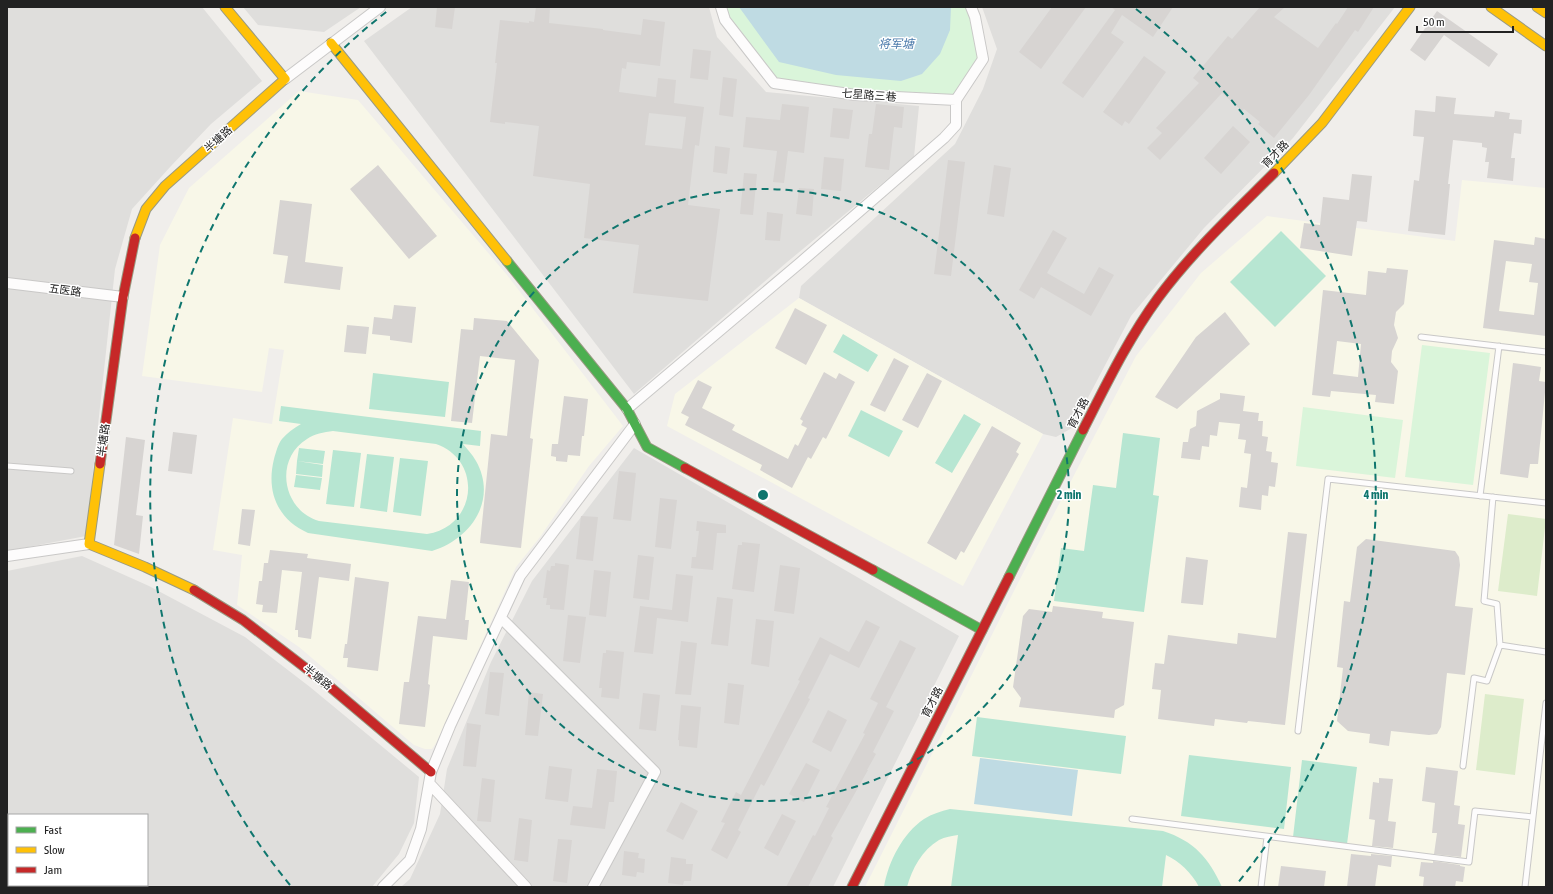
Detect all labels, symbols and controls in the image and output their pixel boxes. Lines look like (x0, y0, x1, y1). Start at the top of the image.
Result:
scale bar (1417, 8, 1513, 34)
text: 50 m (1423, 15, 1445, 29)
water label: 将军塘 (878, 37, 916, 51)
street label: 七星路三巷 (841, 87, 897, 103)
street label: 半塘路 (202, 124, 234, 154)
street label: 育才路 (1259, 138, 1291, 170)
street label: 五医路 (48, 282, 82, 298)
street label: 育才路 (1065, 396, 1091, 430)
street label: 半塘路 (95, 423, 111, 457)
centre of rings (756, 488, 770, 502)
text: 2 min (1057, 488, 1081, 502)
text: 4 min (1363, 488, 1388, 502)
street label: 半塘路 (301, 662, 335, 692)
street label: 育才路 (919, 685, 945, 719)
legend (8, 814, 148, 886)
text: Fast (44, 823, 62, 837)
text: Slow (44, 843, 65, 857)
text: Jam (44, 863, 62, 877)

